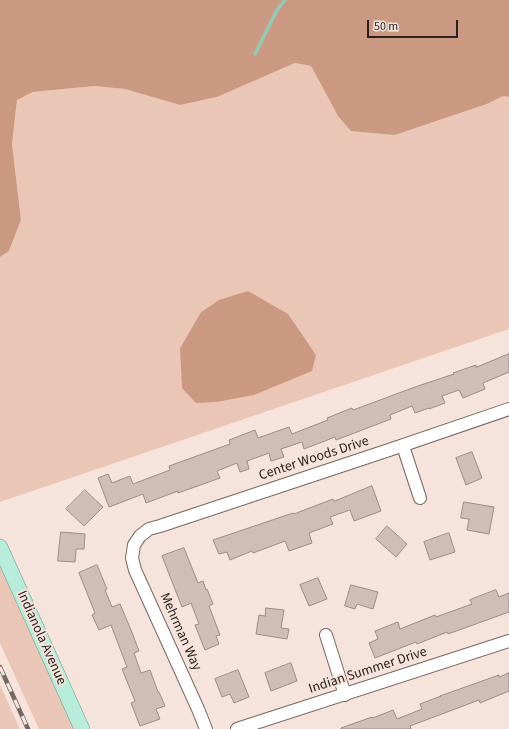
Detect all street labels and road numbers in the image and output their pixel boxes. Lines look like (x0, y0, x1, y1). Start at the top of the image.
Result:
street label: Center Woods Drive (257, 433, 371, 485)
street label: Indianola Avenue (13, 588, 69, 688)
street label: Mehrman Way (155, 591, 205, 673)
street label: Indian Summer Drive (307, 644, 429, 698)

